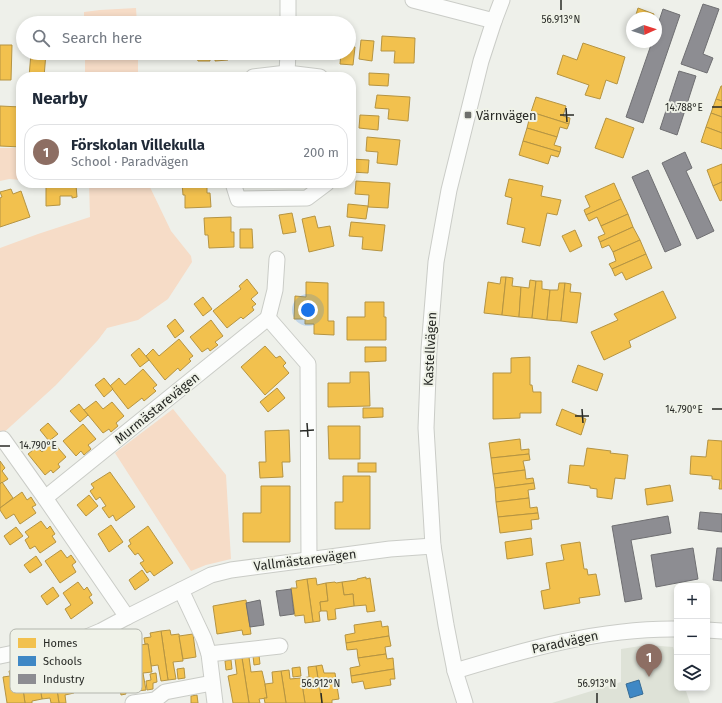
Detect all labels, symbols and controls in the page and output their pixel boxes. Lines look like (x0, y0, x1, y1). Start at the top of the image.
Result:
north arrow (626, 12, 662, 48)
text: 56.913°N (542, 14, 580, 26)
search box (16, 16, 356, 60)
icon: search (30, 27, 52, 49)
text: Search here (62, 29, 142, 47)
text: Nearby (32, 88, 87, 109)
text: 14.788°E (665, 102, 703, 114)
place label: Värnvägen (476, 108, 537, 123)
marker: Värnvägen (463, 110, 473, 120)
text: Förskolan Villekulla (71, 136, 205, 154)
text: 1 (43, 145, 49, 160)
text: 200 m (303, 145, 339, 160)
text: School · Paradvägen (71, 154, 189, 169)
your location (298, 300, 318, 320)
street label: Kastellvägen (421, 312, 439, 386)
street label: Murmästarevägen (112, 369, 202, 447)
text: 14.790°E (665, 404, 703, 416)
text: 14.790°E (19, 440, 57, 452)
street label: Vallmästarevägen (253, 546, 357, 574)
map controls (674, 583, 710, 691)
button: + (674, 583, 710, 619)
button: − (674, 619, 710, 655)
street label: Paradvägen (530, 628, 600, 656)
legend (10, 629, 142, 693)
text: Homes (43, 637, 77, 650)
pin: 1 (636, 644, 662, 677)
text: Schools (43, 655, 82, 668)
button: layers (674, 655, 710, 691)
text: Industry (43, 673, 85, 686)
text: 56.912°N (302, 678, 340, 690)
text: 56.913°N (578, 678, 616, 690)

